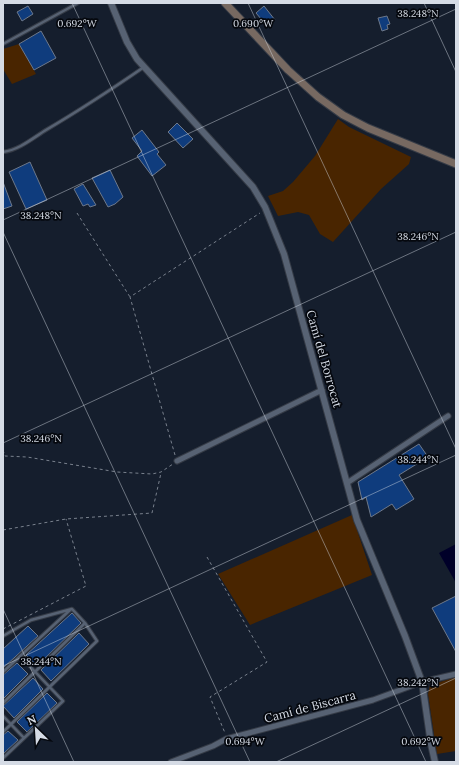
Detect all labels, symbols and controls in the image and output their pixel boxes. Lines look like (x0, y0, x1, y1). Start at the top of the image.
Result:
text: 38.248°N (397, 7, 439, 20)
text: 0.692°W (57, 17, 98, 30)
text: 0.690°W (233, 17, 274, 30)
text: 38.248°N (20, 209, 62, 222)
text: 38.246°N (397, 230, 439, 243)
street label: Camí del Borrocat (303, 308, 346, 410)
text: 38.246°N (20, 432, 62, 445)
text: 38.244°N (397, 453, 439, 466)
text: 38.244°N (20, 655, 62, 668)
text: 38.242°N (397, 676, 439, 689)
street label: Camí de Biscarra (263, 687, 357, 726)
north arrow (16, 709, 56, 749)
text: N (25, 712, 39, 728)
text: 0.694°W (225, 735, 266, 748)
text: 0.692°W (401, 735, 442, 748)

